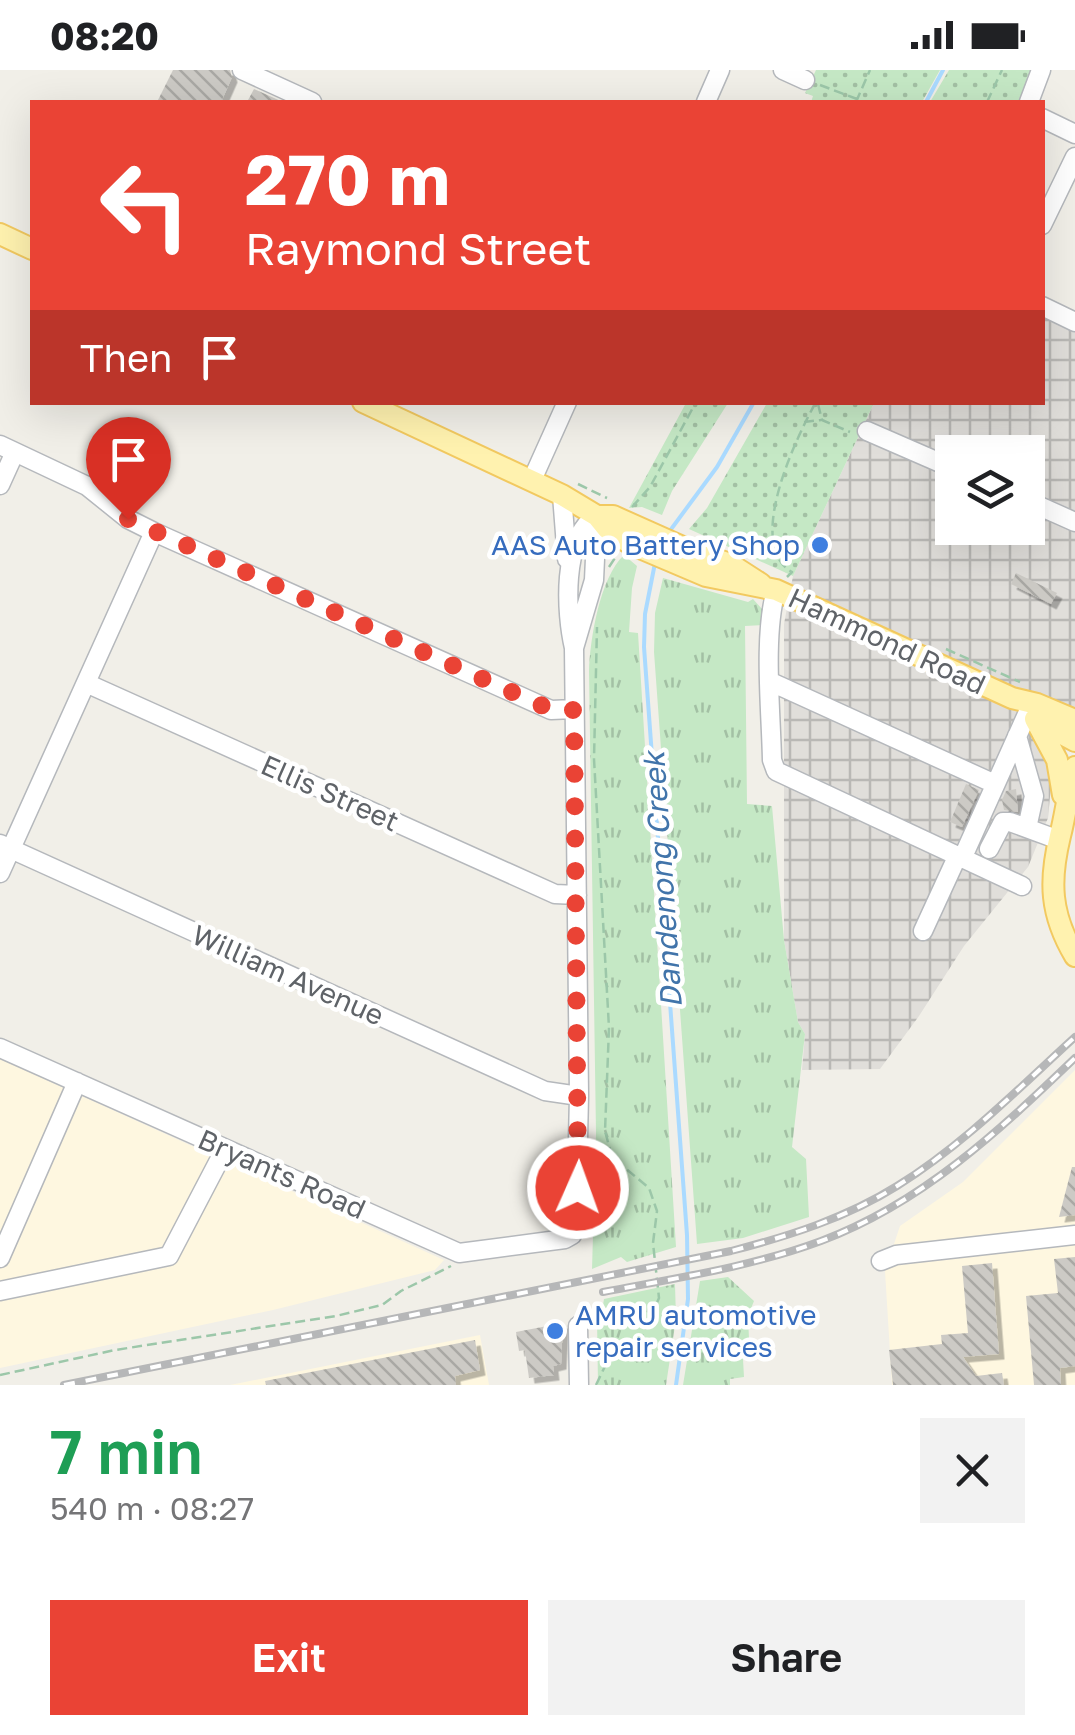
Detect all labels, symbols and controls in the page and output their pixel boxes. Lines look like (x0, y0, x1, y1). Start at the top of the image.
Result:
text: 08:20 (50, 13, 159, 58)
text: 270 m (245, 136, 450, 220)
icon: left (80, 140, 210, 270)
text: Raymond Street (245, 221, 592, 275)
icon: arrive (192, 330, 247, 385)
text: Then (80, 335, 172, 380)
pin (86, 417, 171, 520)
icon: arrive (101, 432, 156, 487)
map controls (935, 435, 1045, 545)
button: layers (935, 435, 1045, 545)
place label: AAS Auto Battery Shop (491, 528, 800, 561)
marker: AAS Auto Battery Shop (809, 534, 831, 556)
street label: Hammond Road (783, 580, 991, 701)
street label: Ellis Street (256, 748, 404, 838)
water label: Dandenong Creek (635, 748, 689, 1009)
street label: William Avenue (187, 918, 389, 1032)
street label: Bryants Road (193, 1122, 371, 1225)
position arrow (526, 1136, 630, 1240)
place label: AMRU automotive repair services (575, 1298, 816, 1363)
marker: AMRU automotive repair services (544, 1320, 566, 1342)
text: 7 min (50, 1415, 202, 1487)
button: close (920, 1418, 1025, 1523)
text: 540 m · 08:27 (50, 1489, 254, 1527)
button: Exit (50, 1600, 528, 1715)
button: Share (548, 1600, 1025, 1715)

